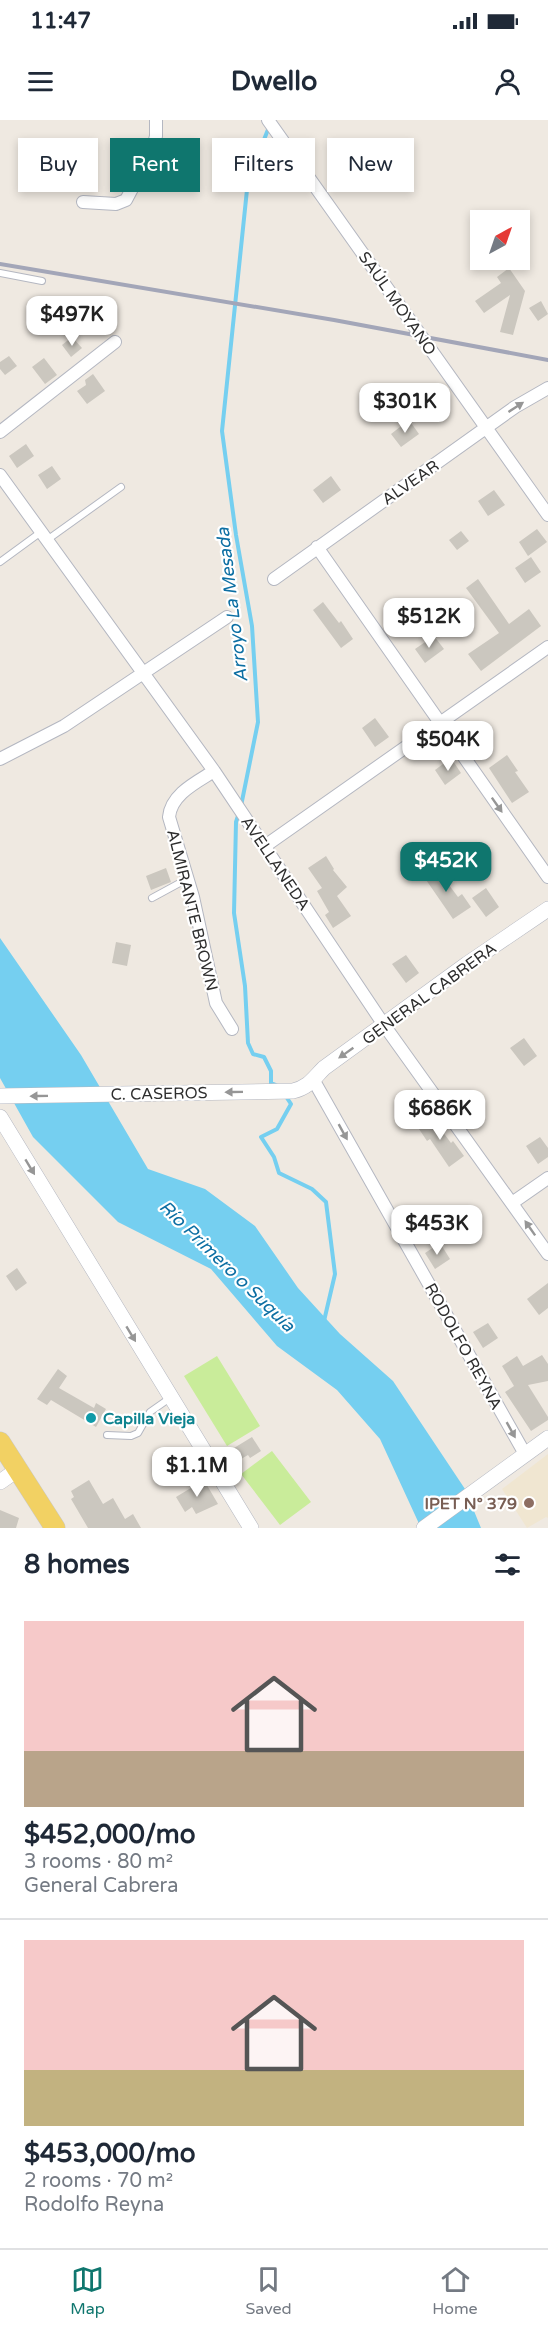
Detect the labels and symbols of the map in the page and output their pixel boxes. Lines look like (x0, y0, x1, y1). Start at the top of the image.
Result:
north arrow (470, 210, 530, 270)
street label: SAÚL MOYANO (354, 248, 440, 359)
pin: $497K (30, 296, 114, 347)
pin: $301K (363, 383, 447, 434)
one-way arrow (508, 401, 524, 412)
street label: ALVEAR (378, 456, 443, 510)
water label: Arroyo La Mesada (211, 526, 252, 684)
pin: $512K (387, 598, 471, 649)
pin: $504K (406, 721, 490, 772)
one-way arrow (491, 797, 503, 813)
street label: AVELLANEDA (236, 813, 314, 915)
street label: ALMIRANTE BROWN (162, 827, 222, 993)
pin: $452K (404, 842, 488, 893)
street label: GENERAL CABRERA (359, 938, 501, 1049)
one-way arrow (339, 1047, 355, 1059)
street label: C. CASEROS (110, 1083, 208, 1105)
one-way arrow (225, 1087, 244, 1097)
pin: $686K (398, 1090, 482, 1141)
one-way arrow (30, 1091, 49, 1100)
one-way arrow (338, 1124, 348, 1141)
one-way arrow (24, 1159, 35, 1175)
water label: Río Primero o Suquía (155, 1196, 300, 1337)
pin: $453K (395, 1205, 479, 1256)
one-way arrow (525, 1220, 536, 1236)
street label: RODOLFO REYNA (420, 1280, 506, 1413)
one-way arrow (126, 1326, 136, 1343)
place label: Capilla Vieja (103, 1409, 195, 1429)
marker: Capilla Vieja (84, 1411, 98, 1425)
one-way arrow (506, 1422, 516, 1439)
pin: $1.1M (155, 1447, 239, 1498)
place label: IPET N° 379 (424, 1494, 517, 1514)
marker: IPET N° 379 (522, 1496, 536, 1510)

